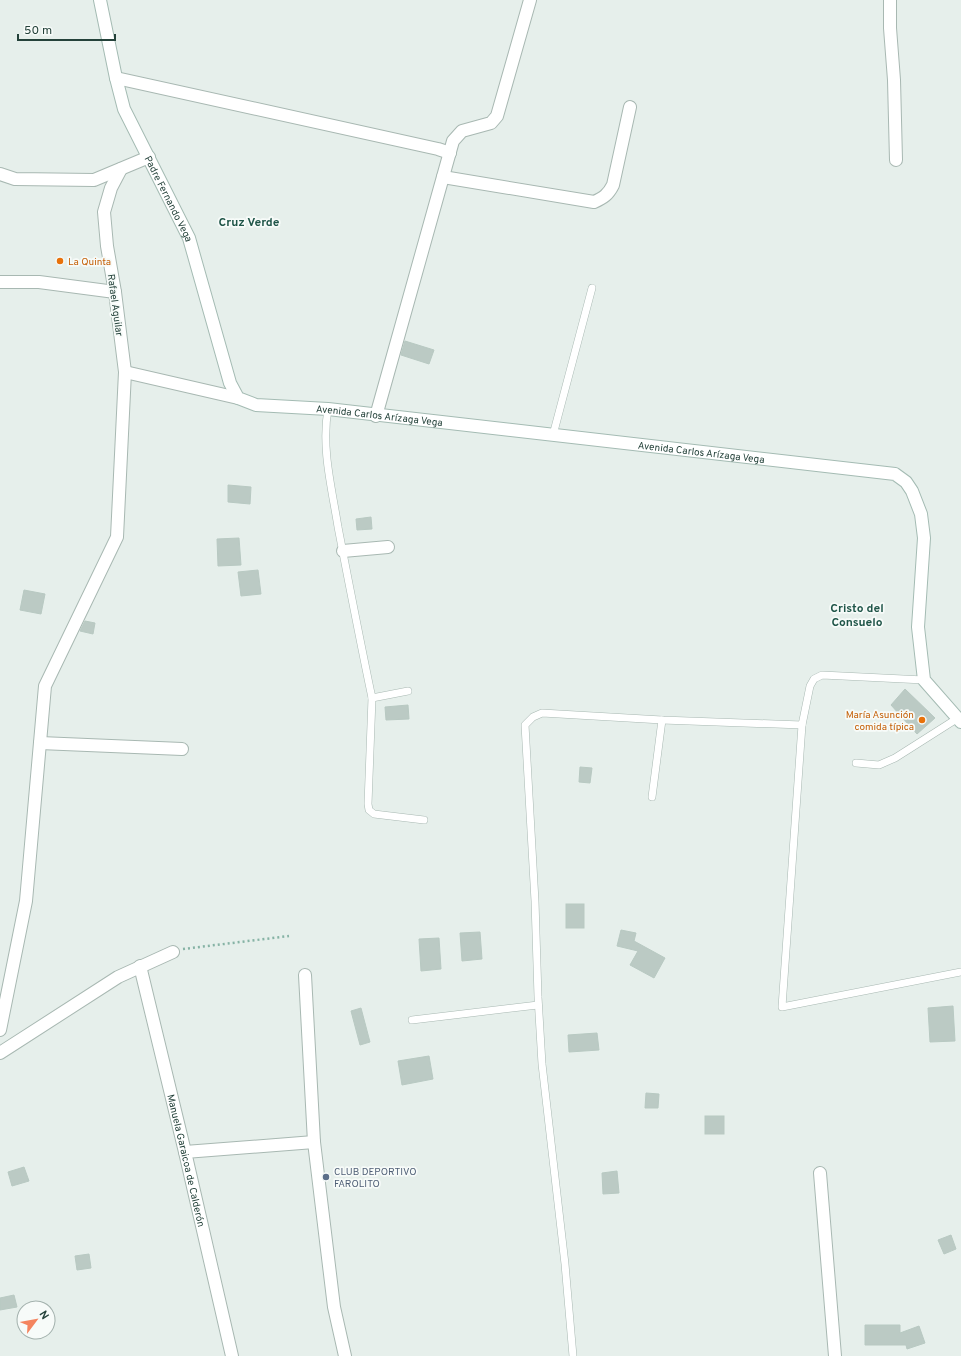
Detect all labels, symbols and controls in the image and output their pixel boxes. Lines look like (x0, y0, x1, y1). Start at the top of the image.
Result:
scale bar (18, 16, 115, 42)
text: 50 m (24, 23, 52, 39)
street label: Padre Fernando Vega (141, 154, 195, 243)
district label: Cruz Verde (219, 215, 280, 231)
marker: La Quinta (55, 256, 65, 266)
place label: La Quinta (68, 256, 111, 269)
street label: Rafael Aguilar (104, 273, 125, 337)
street label: Avenida Carlos Arízaga Vega (316, 403, 443, 430)
street label: Avenida Carlos Arízaga Vega (637, 440, 765, 467)
district label: Cristo del Consuelo (830, 601, 884, 631)
place label: María Asunción comida típica (846, 709, 914, 734)
marker: María Asunción comida típica (917, 715, 927, 725)
street label: Manuela Garaicoa de Calderón (163, 1093, 207, 1228)
place label: CLUB DEPORTIVO FAROLITO (334, 1166, 417, 1191)
marker: CLUB DEPORTIVO FAROLITO (321, 1172, 331, 1182)
north arrow (16, 1300, 56, 1340)
text: N (36, 1308, 52, 1322)

